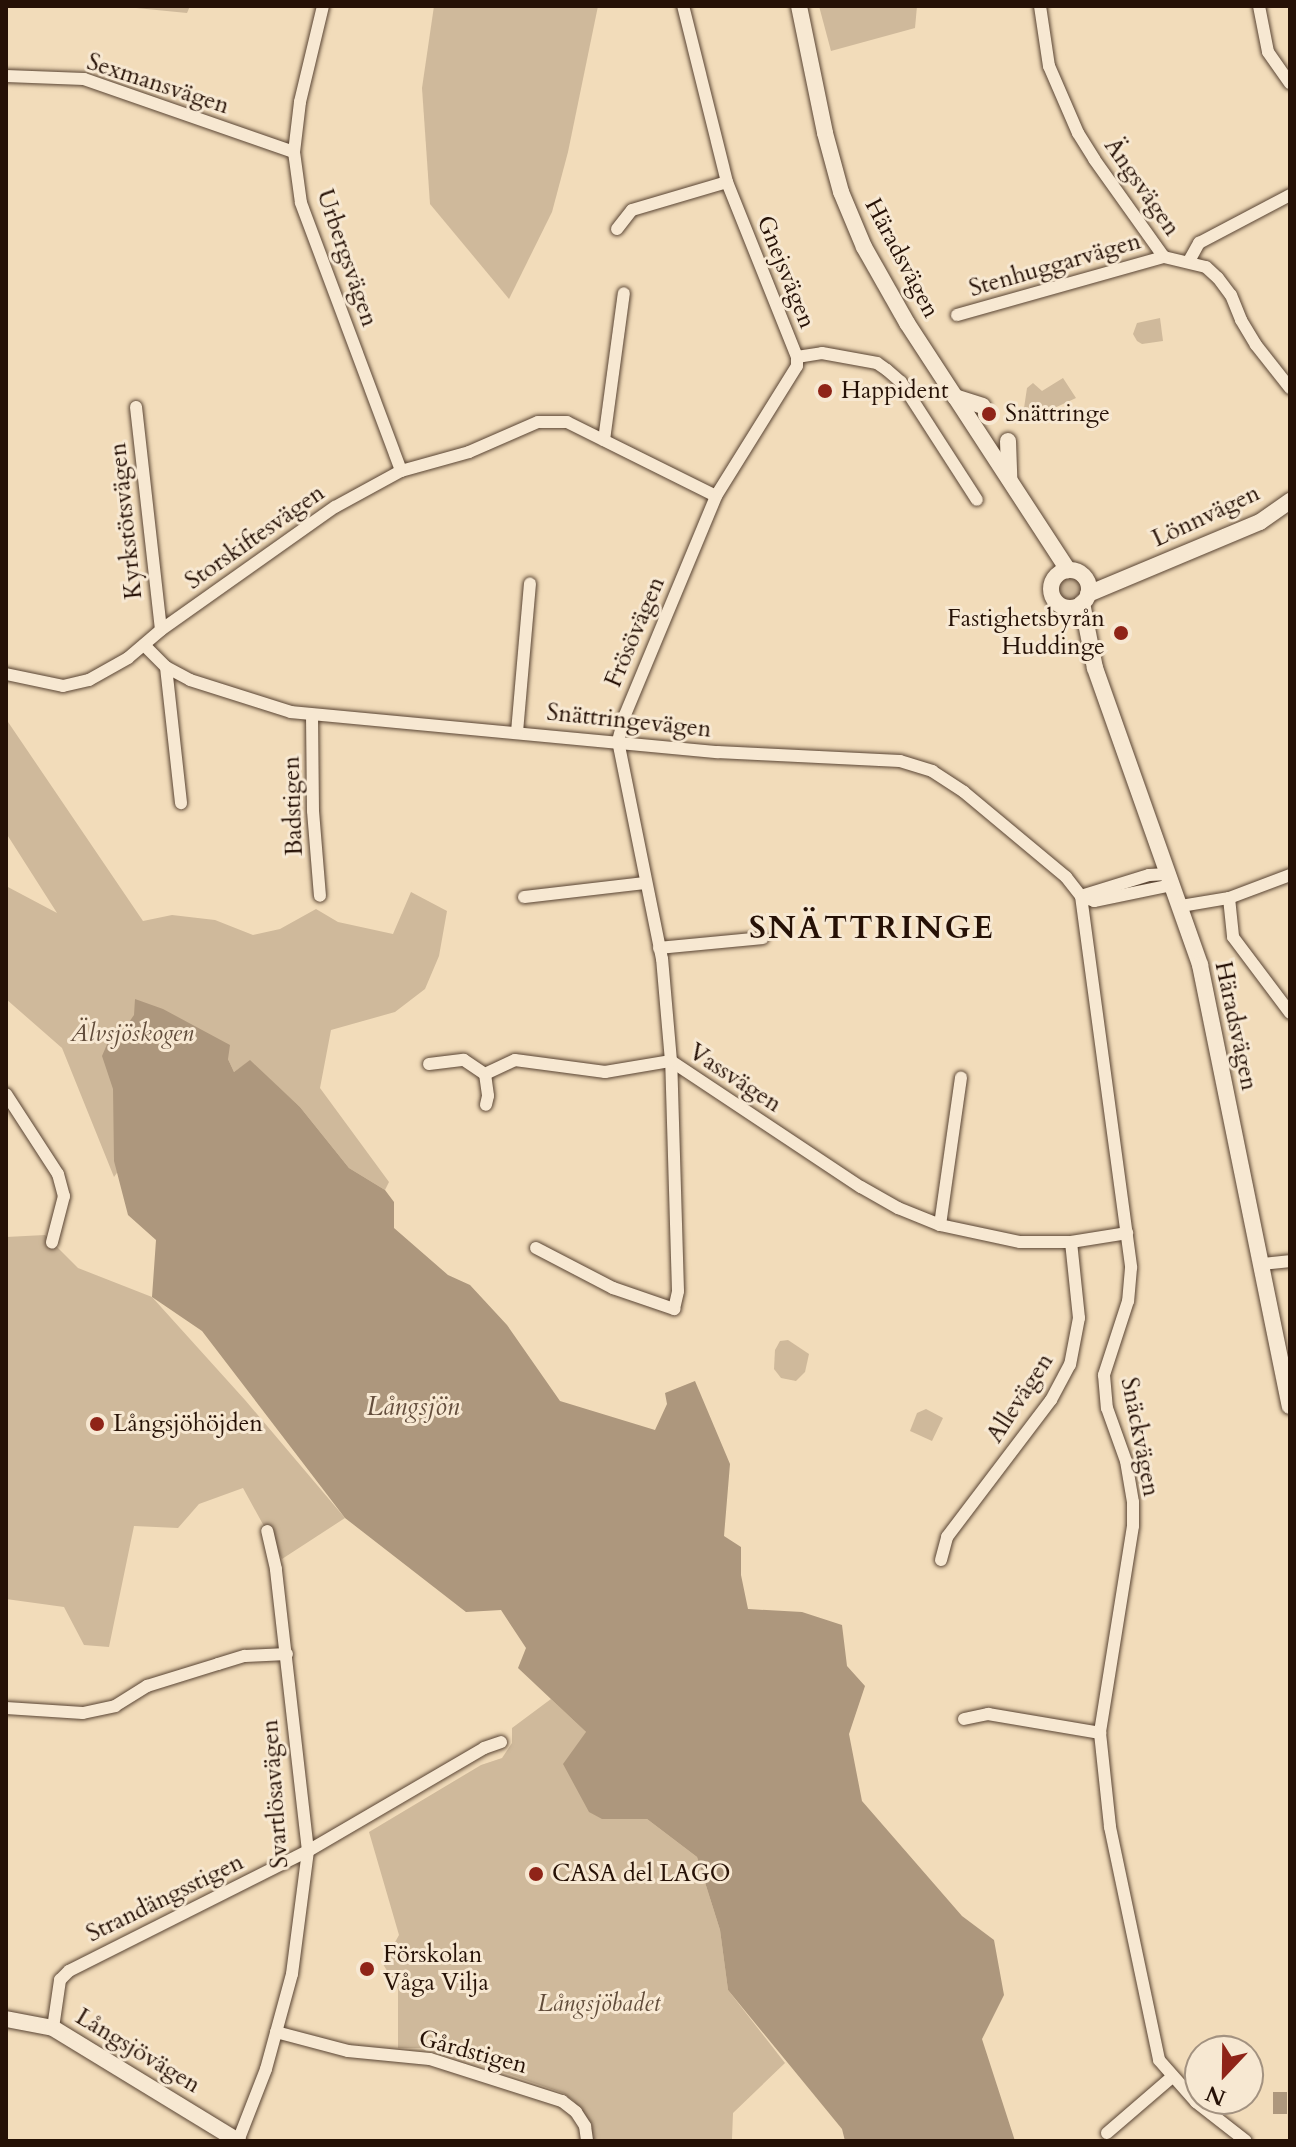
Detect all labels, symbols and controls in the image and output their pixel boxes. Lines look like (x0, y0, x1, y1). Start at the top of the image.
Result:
street label: Sexmansvägen (83, 47, 233, 121)
street label: Ängsvägen (1098, 133, 1186, 241)
street label: Urbergsvägen (310, 186, 384, 330)
street label: Häradsvägen (858, 193, 946, 323)
street label: Gnejsvägen (750, 211, 822, 333)
street label: Stenhuggarvägen (966, 227, 1144, 303)
place label: Happident (841, 377, 949, 405)
marker: Happident (816, 382, 834, 400)
place label: Snättringe (1005, 400, 1110, 428)
marker: Snättringe (980, 405, 998, 423)
street label: Kyrkstötsvägen (103, 441, 149, 601)
street label: Storskiftesvägen (180, 478, 330, 596)
street label: Lönnvägen (1148, 479, 1264, 553)
street label: Frösövägen (599, 572, 671, 692)
place label: Fastighetsbyrån Huddinge (947, 605, 1105, 661)
marker: Fastighetsbyrån Huddinge (1112, 624, 1130, 642)
street label: Snättringevägen (545, 698, 713, 744)
street label: Badstigen (277, 756, 309, 856)
district label: SNÄTTRINGE (749, 909, 995, 947)
street label: Häradsvägen (1208, 959, 1264, 1093)
park label: Älvsjöskogen (70, 1020, 194, 1048)
street label: Vassvägen (683, 1037, 787, 1119)
street label: Allevägen (980, 1348, 1060, 1448)
street label: Snäckvägen (1114, 1375, 1166, 1499)
water label: Långsjön (367, 1391, 459, 1423)
place label: Långsjöhöjden (113, 1410, 263, 1438)
marker: Långsjöhöjden (88, 1415, 106, 1433)
street label: Svartlösavägen (255, 1719, 295, 1869)
street label: Strandängsstigen (82, 1848, 248, 1948)
place label: CASA del LAGO (552, 1860, 731, 1888)
marker: CASA del LAGO (527, 1865, 545, 1883)
place label: Förskolan Våga Vilja (383, 1941, 489, 1997)
marker: Förskolan Våga Vilja (358, 1960, 376, 1978)
park label: Långsjöbadet (538, 1990, 660, 2018)
street label: Långsjövägen (70, 2002, 206, 2100)
street label: Gårdstigen (416, 2024, 530, 2080)
north arrow (1184, 2035, 1264, 2115)
text: N (1201, 2078, 1230, 2113)

